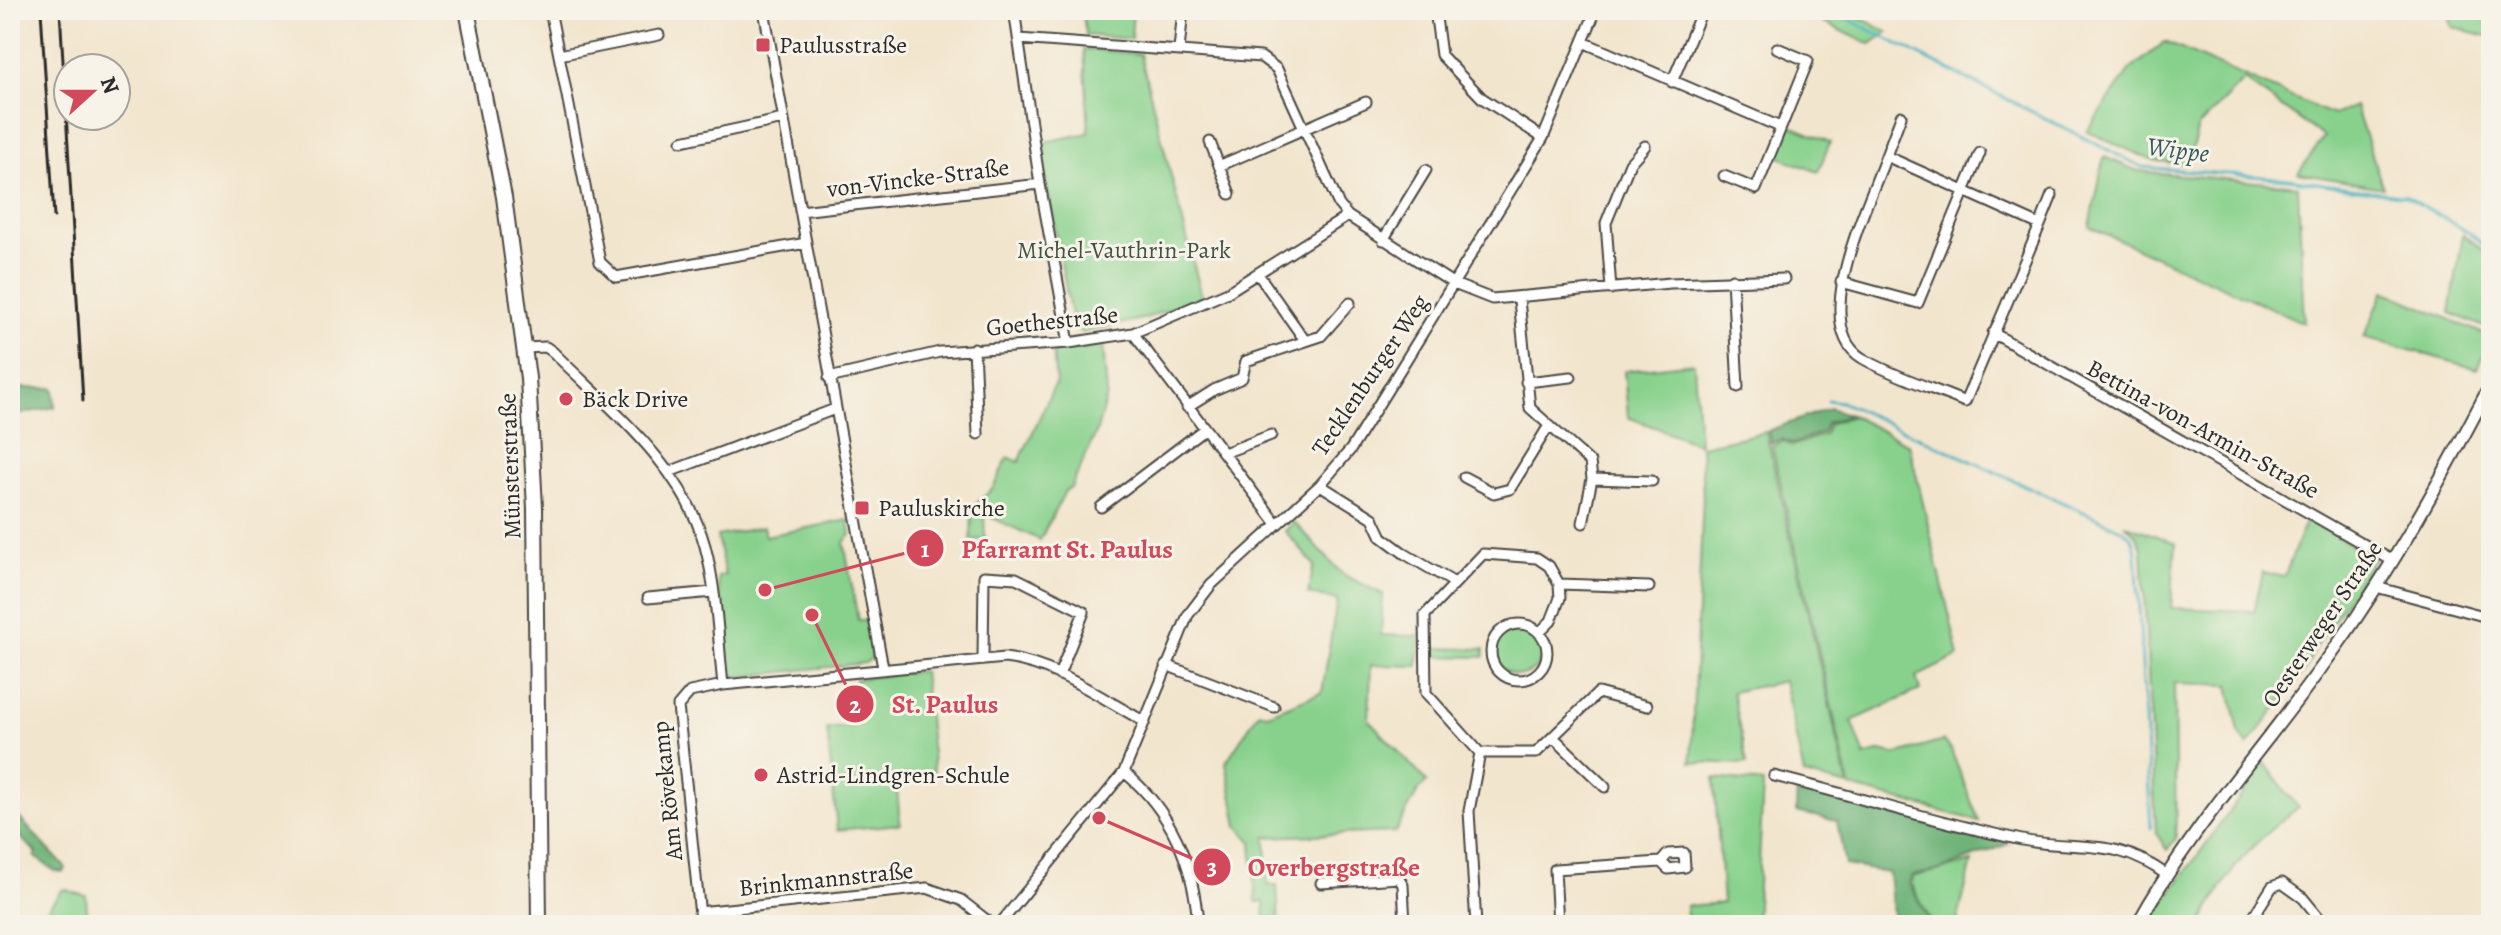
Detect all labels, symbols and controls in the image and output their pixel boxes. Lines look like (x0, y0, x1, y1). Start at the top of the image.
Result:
place label: Paulusstraße (779, 29, 907, 61)
marker: Paulusstraße (754, 36, 772, 54)
north arrow (52, 52, 132, 132)
text: N (93, 72, 127, 98)
water label: Wippe (2145, 129, 2211, 171)
street label: von-Vincke-Straße (824, 151, 1011, 205)
park label: Michel-Vauthrin-Park (1017, 234, 1231, 266)
street label: Tecklenburger Weg (1304, 288, 1436, 462)
street label: Goethestraße (985, 298, 1119, 344)
street label: Bettina-von-Armin-Straße (2081, 352, 2325, 506)
place label: Bäck Drive (582, 383, 688, 415)
marker: Bäck Drive (557, 390, 575, 408)
street label: Münsterstraße (491, 392, 529, 540)
place label: Pauluskirche (878, 492, 1005, 524)
marker: Pauluskirche (853, 499, 871, 517)
callout: Pfarramt St. Paulus (905, 523, 1189, 573)
text: Pfarramt St. Paulus (961, 532, 1173, 567)
text: 1 (921, 533, 930, 565)
street label: Oesterweger Straße (2254, 534, 2390, 714)
callout: St. Paulus (835, 679, 1014, 729)
text: St. Paulus (892, 687, 998, 722)
text: 2 (849, 689, 861, 721)
street label: Am Rövekamp (644, 720, 690, 863)
place label: Astrid-Lindgren-Schule (776, 759, 1010, 791)
marker: Astrid-Lindgren-Schule (752, 766, 770, 784)
callout: Overbergstraße (1192, 842, 1436, 892)
text: Overbergstraße (1248, 850, 1420, 885)
text: 3 (1207, 851, 1217, 883)
street label: Brinkmannstraße (737, 854, 915, 904)

